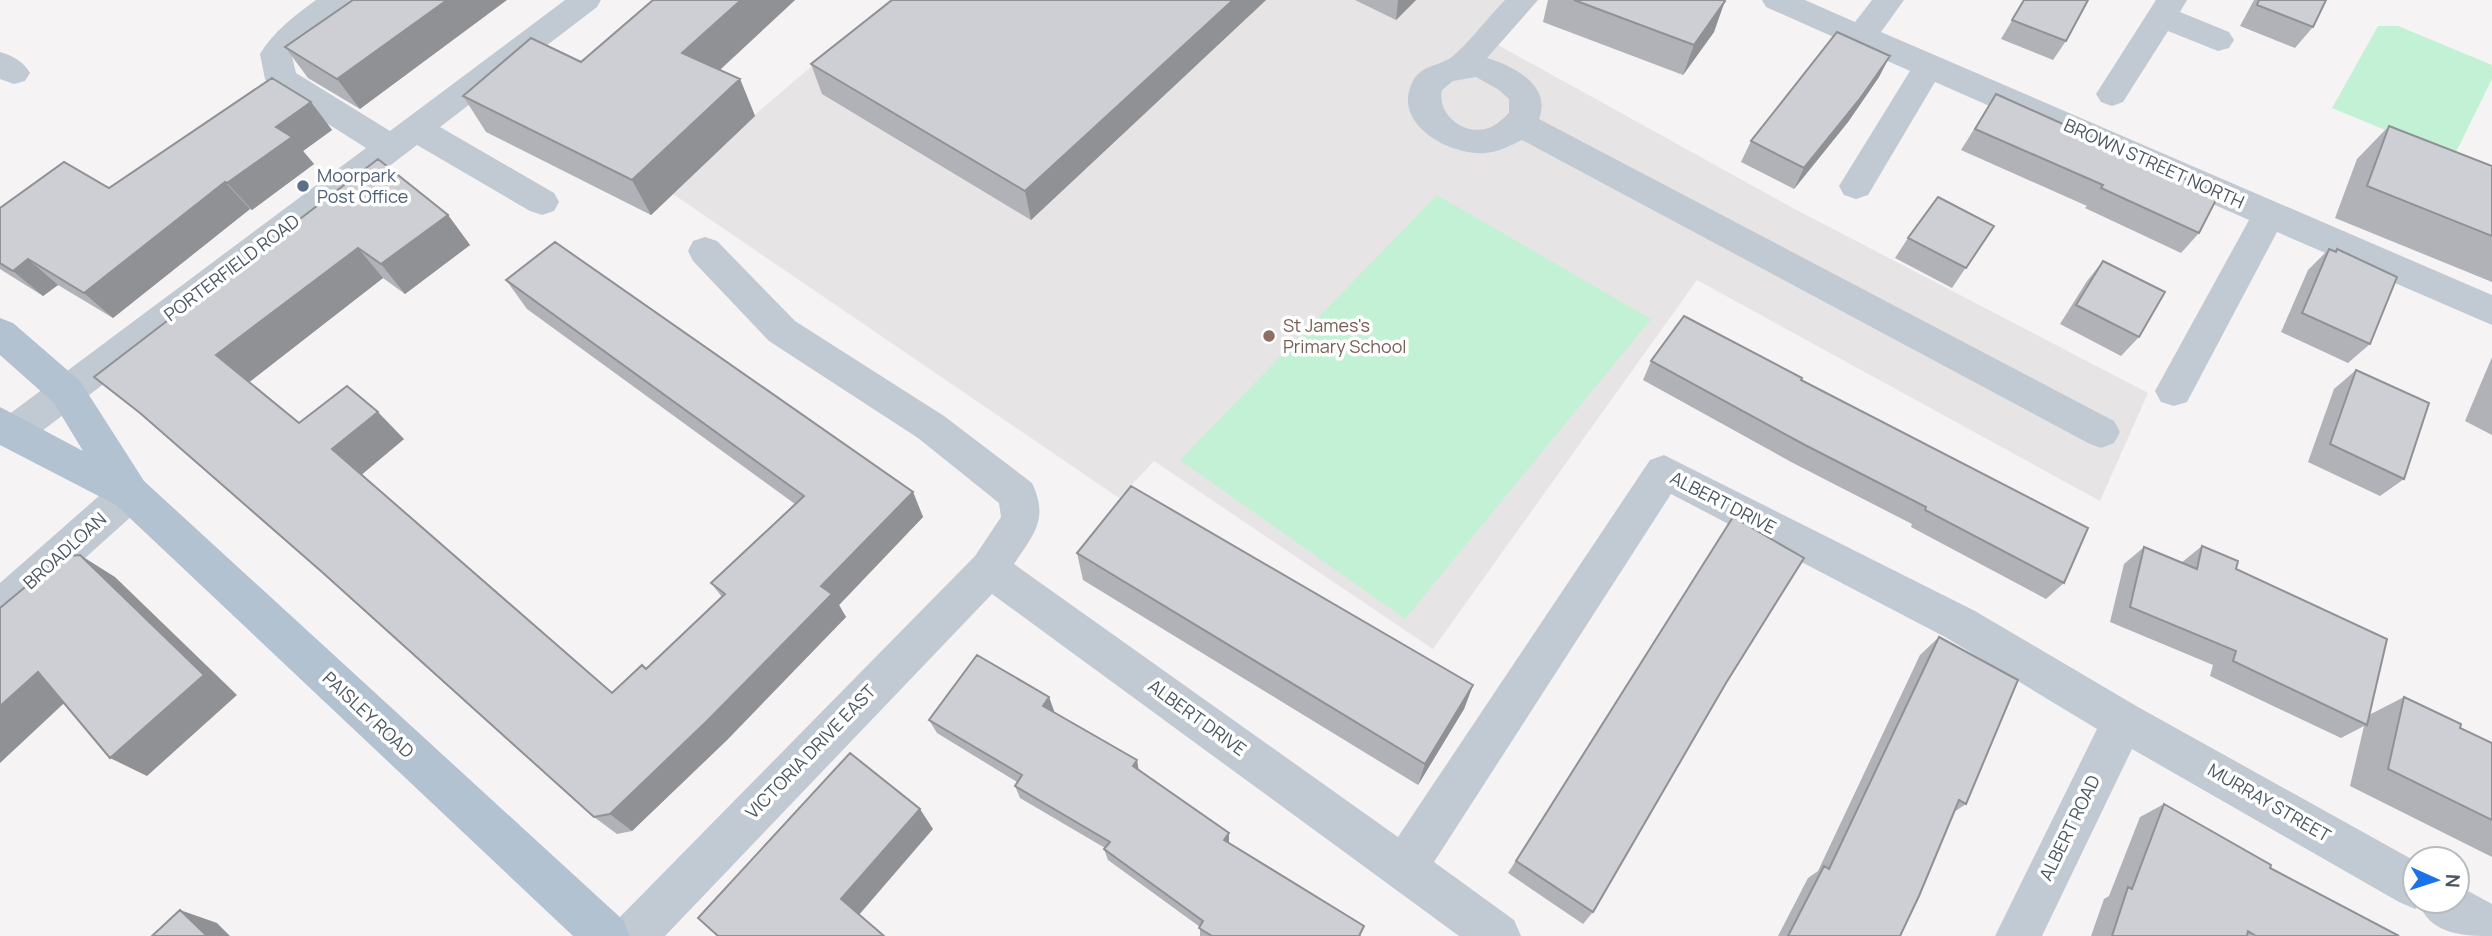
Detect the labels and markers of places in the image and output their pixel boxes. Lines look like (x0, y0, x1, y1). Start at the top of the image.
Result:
place label: Moorpark Post Office (317, 163, 408, 208)
marker: Moorpark Post Office (295, 178, 311, 194)
place label: St James's Primary School (1283, 313, 1407, 358)
marker: St James's Primary School (1261, 328, 1277, 344)

